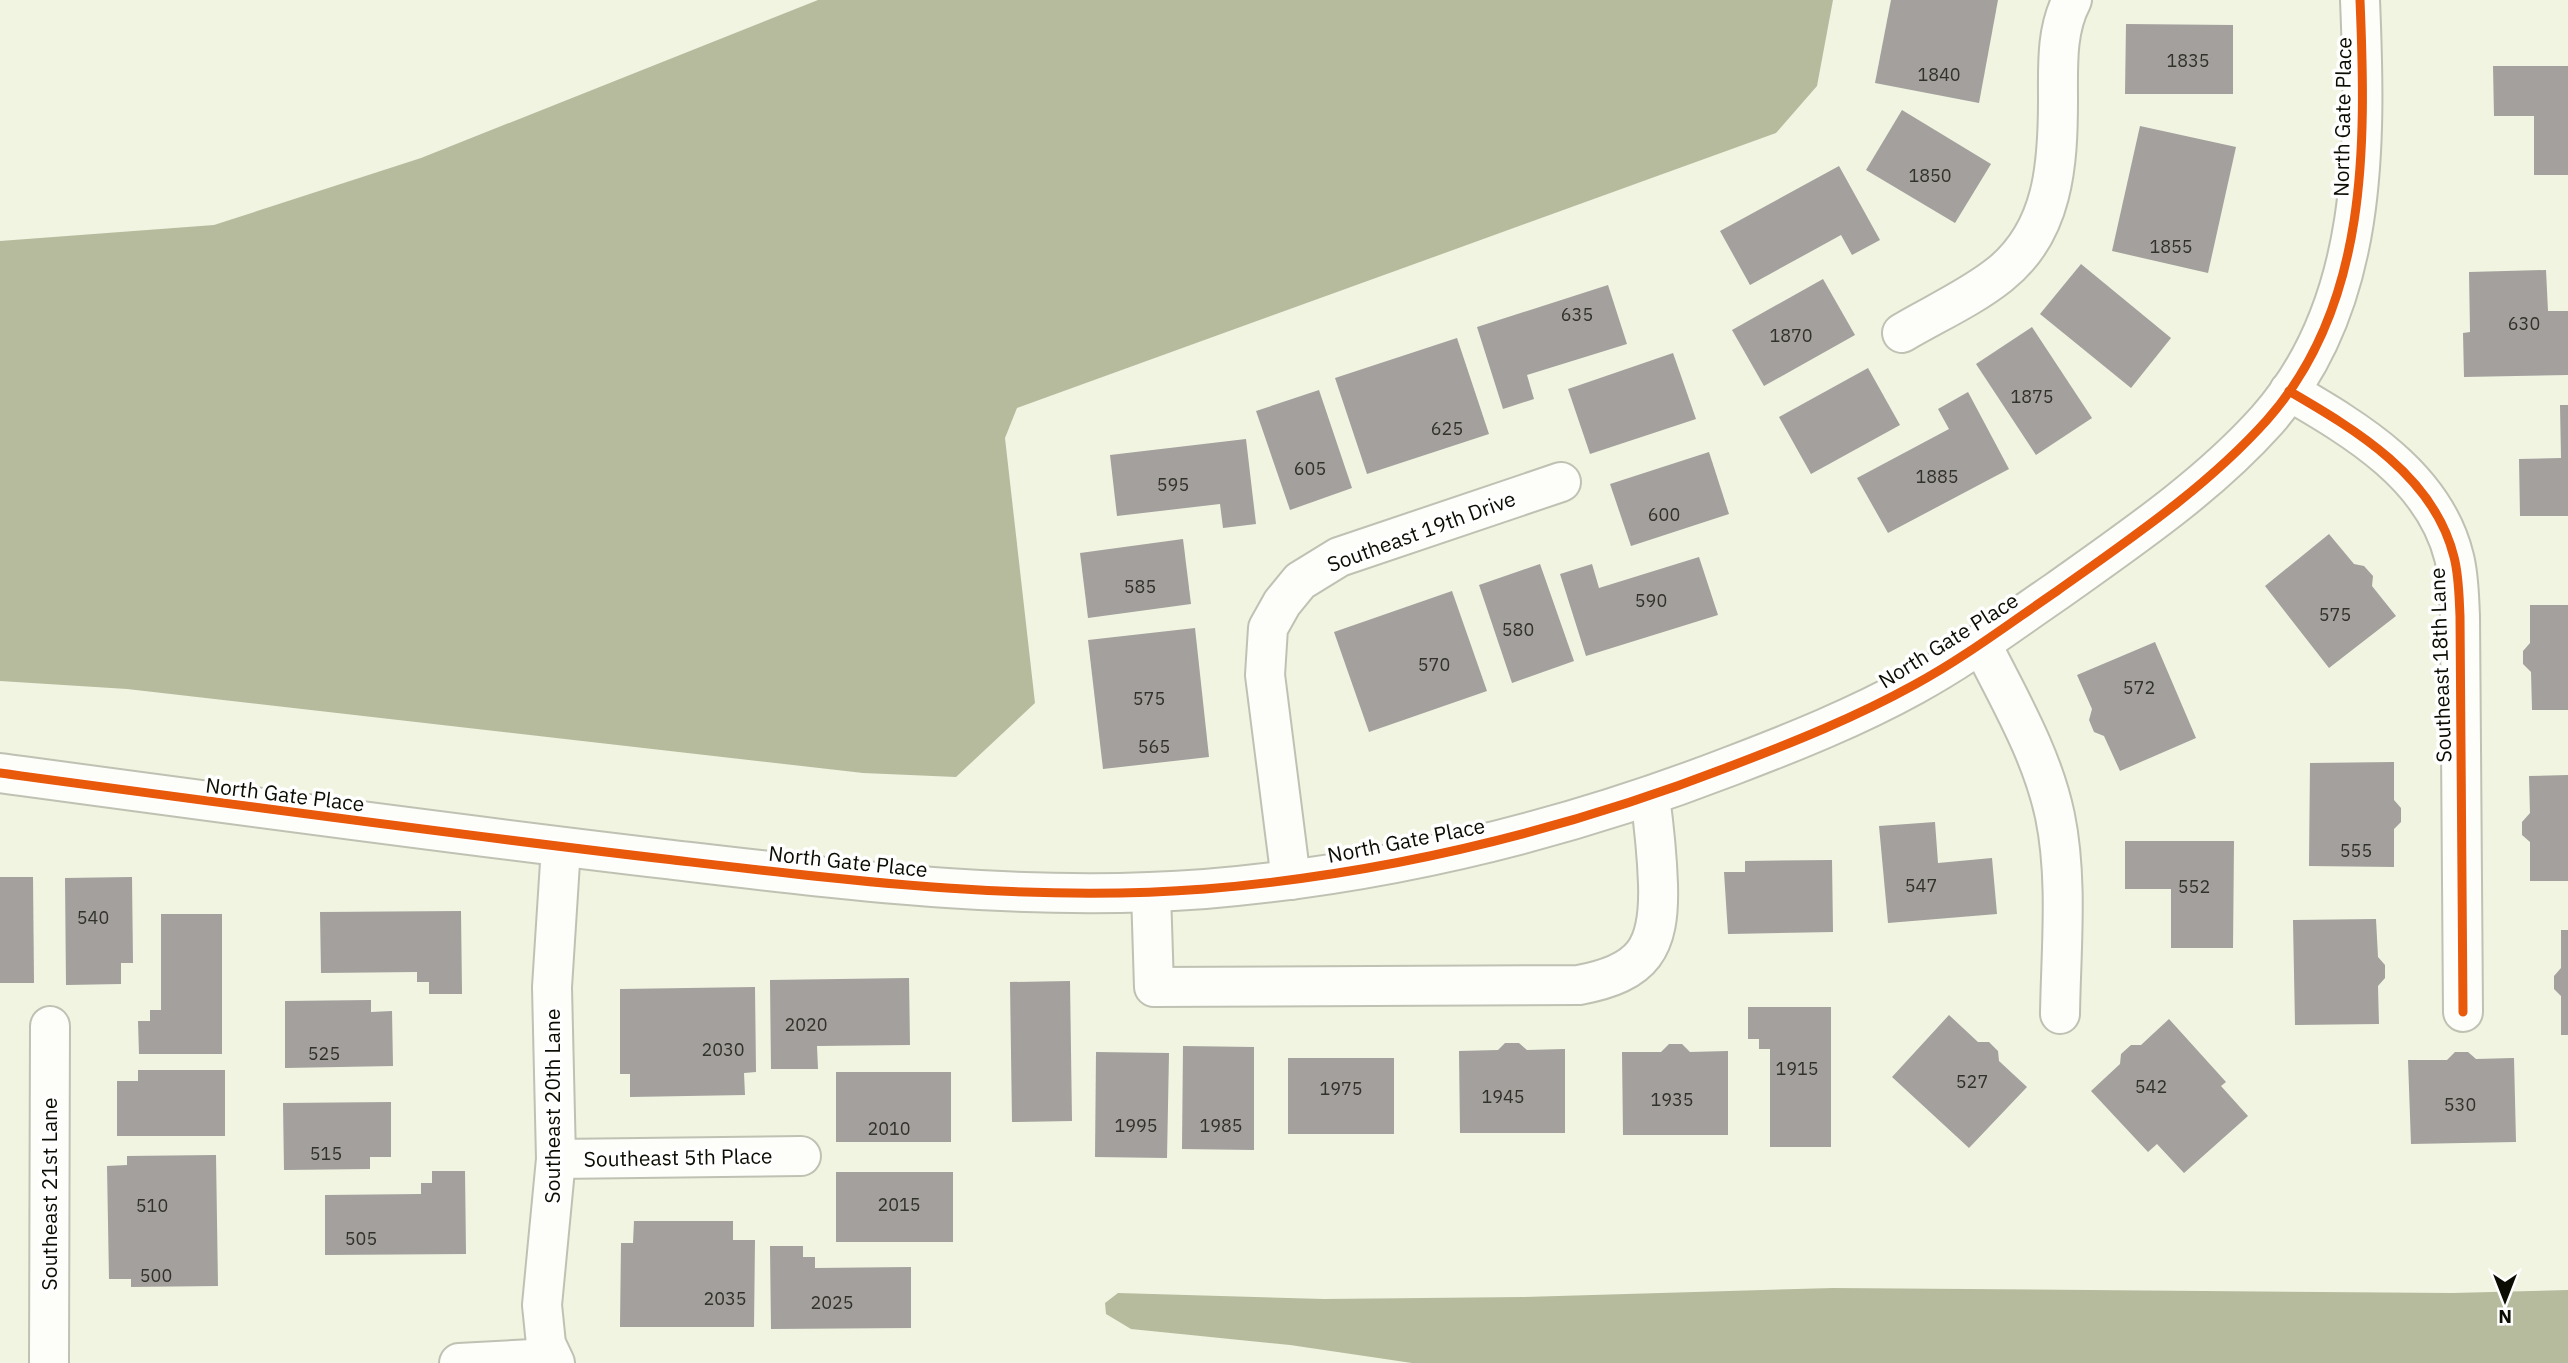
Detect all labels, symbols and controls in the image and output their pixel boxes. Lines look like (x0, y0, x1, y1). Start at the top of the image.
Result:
street label: North Gate Place (2327, 37, 2357, 197)
house number: 1835 (2166, 49, 2210, 72)
house number: 1840 (1917, 63, 1961, 86)
house number: 1850 (1908, 164, 1952, 187)
house number: 1855 (2149, 235, 2193, 258)
house number: 635 (1561, 303, 1593, 326)
house number: 630 (2508, 312, 2540, 335)
house number: 1870 (1769, 324, 1813, 347)
house number: 1875 (2010, 385, 2054, 408)
house number: 625 (1431, 417, 1463, 440)
house number: 605 (1294, 457, 1326, 480)
house number: 1885 (1915, 465, 1959, 488)
house number: 595 (1157, 473, 1189, 496)
street label: Southeast 19th Drive (1323, 484, 1519, 578)
house number: 600 (1648, 503, 1680, 526)
street label: Southeast 18th Lane (2423, 567, 2457, 763)
house number: 585 (1124, 575, 1156, 598)
street label: North Gate Place (1873, 586, 2023, 694)
house number: 590 (1635, 589, 1667, 612)
house number: 575 (2319, 603, 2351, 626)
house number: 580 (1502, 618, 1534, 641)
house number: 570 (1418, 653, 1450, 676)
house number: 572 (2123, 676, 2155, 699)
house number: 575 (1133, 687, 1165, 710)
house number: 565 (1138, 735, 1170, 758)
street label: North Gate Place (204, 770, 366, 818)
street label: North Gate Place (1325, 811, 1487, 869)
street label: North Gate Place (767, 839, 929, 883)
house number: 555 (2340, 839, 2372, 862)
house number: 547 (1905, 874, 1937, 897)
house number: 552 (2178, 875, 2210, 898)
house number: 540 (77, 906, 109, 929)
street label: Southeast 20th Lane (538, 1009, 566, 1203)
house number: 2020 (784, 1013, 828, 1036)
house number: 2030 (701, 1038, 745, 1061)
house number: 525 (308, 1042, 340, 1065)
house number: 1915 (1775, 1057, 1819, 1080)
house number: 527 (1956, 1070, 1988, 1093)
house number: 542 (2135, 1075, 2167, 1098)
house number: 1975 (1319, 1077, 1363, 1100)
house number: 1945 (1481, 1085, 1525, 1108)
house number: 1935 (1650, 1088, 1694, 1111)
house number: 530 (2444, 1093, 2476, 1116)
street label: Southeast 21st Lane (35, 1097, 63, 1291)
house number: 1995 (1114, 1114, 1158, 1137)
house number: 1985 (1199, 1114, 1243, 1137)
house number: 2010 (867, 1117, 911, 1140)
street label: Southeast 5th Place (583, 1141, 773, 1173)
house number: 515 (310, 1142, 342, 1165)
house number: 2015 (877, 1193, 921, 1216)
house number: 510 (136, 1194, 168, 1217)
house number: 505 (345, 1227, 377, 1250)
house number: 500 (140, 1264, 172, 1287)
north arrow (2470, 1265, 2540, 1335)
house number: 2035 (703, 1287, 747, 1310)
house number: 2025 (810, 1291, 854, 1314)
text: N (2498, 1305, 2512, 1329)

